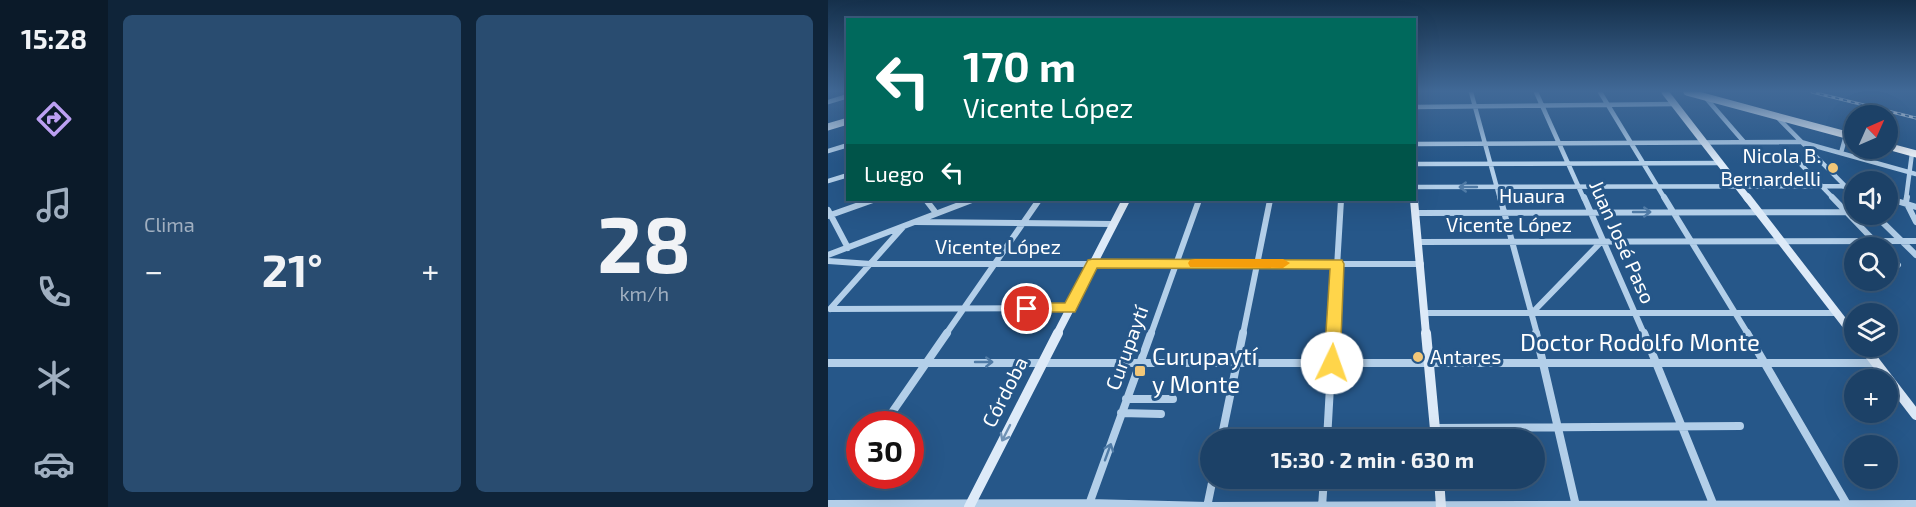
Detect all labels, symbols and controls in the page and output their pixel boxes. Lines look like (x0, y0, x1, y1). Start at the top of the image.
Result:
text: 15:28 (21, 22, 87, 54)
text: 170 m (963, 40, 1076, 90)
icon: left (864, 42, 942, 120)
text: Vicente López (963, 91, 1133, 123)
icon: directions (33, 98, 75, 140)
north arrow (1844, 105, 1898, 159)
map controls (1844, 105, 1898, 489)
place label: Nicola B. Bernardelli (1720, 143, 1821, 190)
icon: left (936, 156, 969, 189)
text: Luego (864, 160, 924, 186)
marker: Nicola B. Bernardelli (1826, 161, 1840, 175)
button: sound (1844, 171, 1898, 225)
street label: Juan José Paso (1585, 176, 1661, 307)
one-way arrow (1459, 181, 1479, 193)
street label: Huaura (1499, 183, 1565, 207)
icon: music (33, 184, 75, 226)
text: 28 (597, 195, 691, 289)
one-way arrow (1632, 206, 1652, 218)
text: Clima (144, 212, 195, 236)
street label: Vicente López (1446, 212, 1572, 236)
street label: Vicente López (935, 234, 1061, 258)
button: search (1844, 237, 1898, 291)
text: 21° (262, 242, 323, 296)
text: − (144, 250, 163, 290)
text: + (421, 250, 439, 290)
icon: phone (33, 271, 75, 313)
text: km/h (619, 281, 669, 305)
pin (1001, 283, 1052, 334)
icon: arrive (1010, 292, 1043, 325)
street label: Curupaytí (1100, 301, 1153, 393)
button: layers (1844, 303, 1898, 357)
street label: Doctor Rodolfo Monte (1520, 327, 1760, 356)
position arrow (1300, 331, 1364, 395)
place label: Curupaytí y Monte (1152, 341, 1259, 398)
place label: Antares (1430, 344, 1501, 368)
marker: Antares (1411, 350, 1425, 364)
street label: Córdoba (976, 352, 1032, 431)
icon: climate (33, 357, 75, 399)
one-way arrow (974, 357, 994, 368)
marker: Curupaytí y Monte (1133, 364, 1147, 378)
button: + (1844, 369, 1898, 423)
speed limit sign: 30 (846, 411, 924, 489)
one-way arrow (1000, 423, 1011, 441)
button: − (1844, 435, 1898, 489)
icon: car (33, 443, 75, 485)
one-way arrow (1103, 443, 1114, 462)
text: 15:30 · 2 min · 630 m (1271, 446, 1474, 472)

